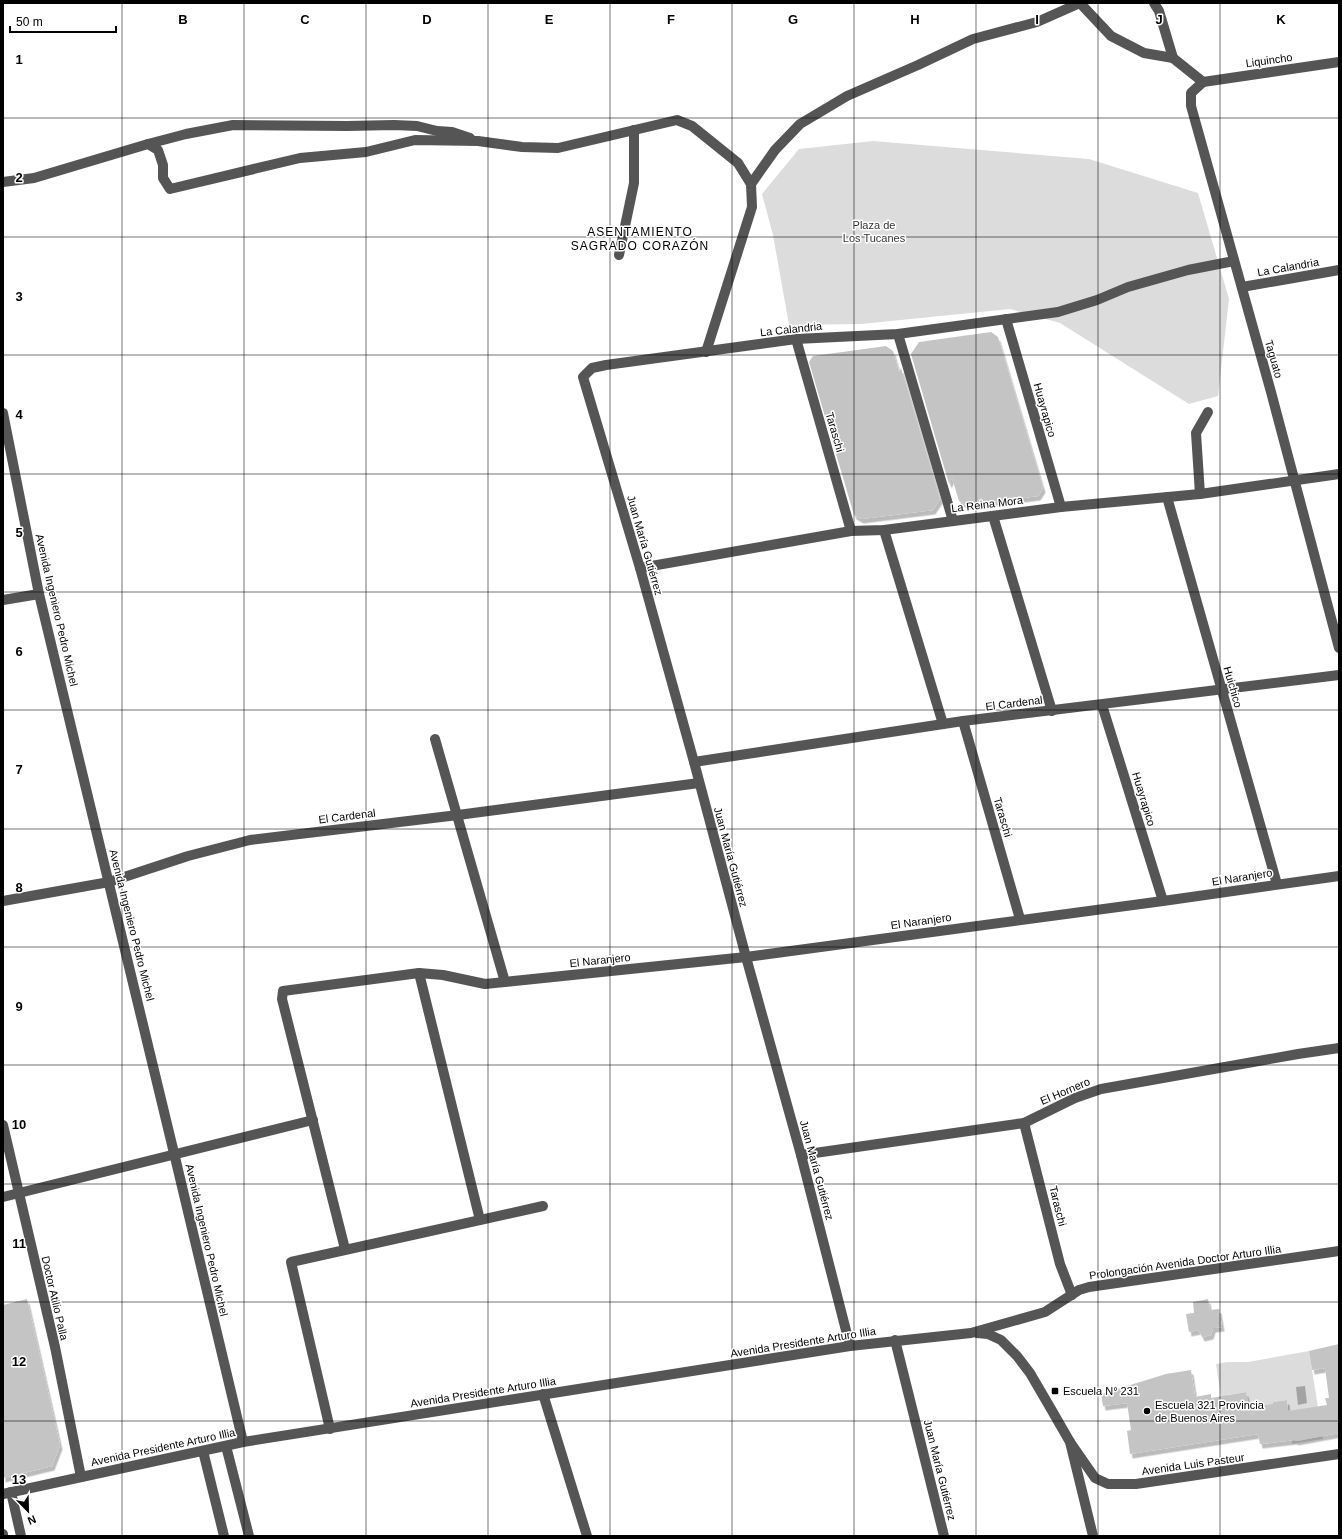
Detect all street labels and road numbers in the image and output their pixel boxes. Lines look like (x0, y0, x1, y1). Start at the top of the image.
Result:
street label: Liquincho (1245, 51, 1293, 69)
street label: La Calandria (1256, 256, 1321, 278)
street label: La Calandria (759, 320, 824, 338)
street label: Taguato (1263, 339, 1285, 379)
street label: Huayrapico (1032, 382, 1058, 438)
street label: Taraschi (824, 411, 846, 453)
street label: Juan María Gutiérrez (625, 494, 665, 596)
street label: La Reina Mora (950, 494, 1024, 514)
street label: Avenida Ingeniero Pedro Michel (34, 533, 80, 687)
street label: Huichico (1221, 665, 1245, 709)
street label: El Cardenal (985, 694, 1043, 712)
street label: Huayrapico (1130, 771, 1158, 827)
street label: Taraschi (992, 796, 1014, 838)
street label: Juan María Gutiérrez (712, 806, 750, 908)
street label: El Cardenal (318, 807, 376, 825)
street label: Avenida Ingeniero Pedro Michel (107, 848, 157, 1002)
street label: El Naranjero (1211, 866, 1273, 888)
street label: El Naranjero (890, 911, 952, 931)
street label: El Naranjero (569, 951, 631, 969)
street label: El Hornero (1038, 1075, 1092, 1107)
street label: Juan María Gutiérrez (798, 1119, 836, 1221)
street label: Avenida Ingeniero Pedro Michel (184, 1163, 230, 1317)
street label: Taraschi (1047, 1185, 1069, 1227)
street label: Prolongación Avenida Doctor Arturo Illia (1088, 1242, 1283, 1281)
street label: Doctor Atilio Palla (39, 1255, 71, 1342)
street label: Avenida Presidente Arturo Illia (729, 1324, 877, 1359)
street label: Avenida Presidente Arturo Illia (409, 1374, 557, 1409)
street label: Juan María Gutiérrez (922, 1418, 958, 1522)
street label: Avenida Presidente Arturo Illia (90, 1426, 237, 1468)
street label: Avenida Luis Pasteur (1141, 1451, 1246, 1477)

